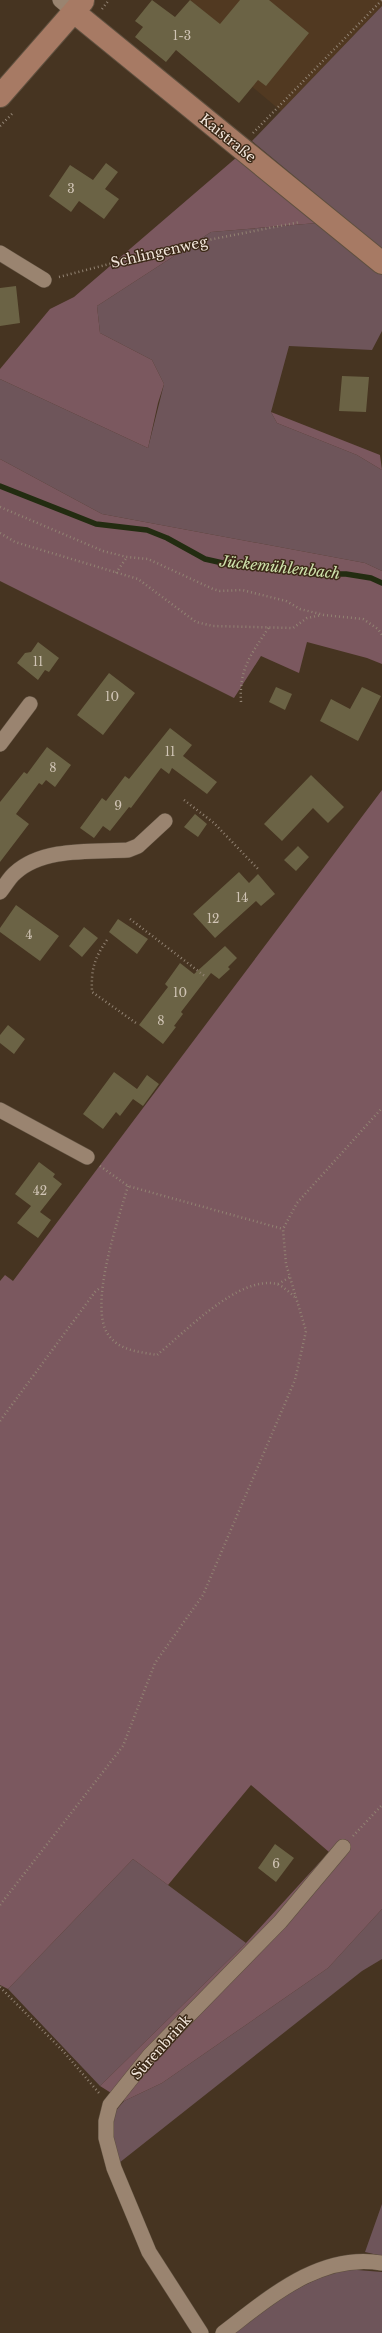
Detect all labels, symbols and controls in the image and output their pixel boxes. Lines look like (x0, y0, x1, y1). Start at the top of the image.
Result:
house number: 1-3 (173, 28, 191, 43)
street label: Kaistraße (196, 110, 260, 166)
house number: 3 (67, 181, 75, 196)
street label: Schlingenweg (109, 232, 210, 272)
water label: Jückemühlenbach (218, 551, 342, 583)
house number: 11 (33, 654, 43, 669)
house number: 10 (105, 689, 119, 704)
house number: 11 (165, 744, 175, 759)
house number: 8 (49, 760, 57, 775)
house number: 9 (114, 798, 122, 813)
house number: 14 (236, 890, 248, 905)
house number: 12 (207, 911, 219, 926)
house number: 4 (25, 927, 33, 942)
house number: 10 (173, 985, 187, 1000)
house number: 8 (157, 1013, 165, 1028)
house number: 42 (33, 1183, 47, 1198)
house number: 6 (272, 1856, 280, 1871)
street label: Sürenbrink (127, 2010, 195, 2083)

